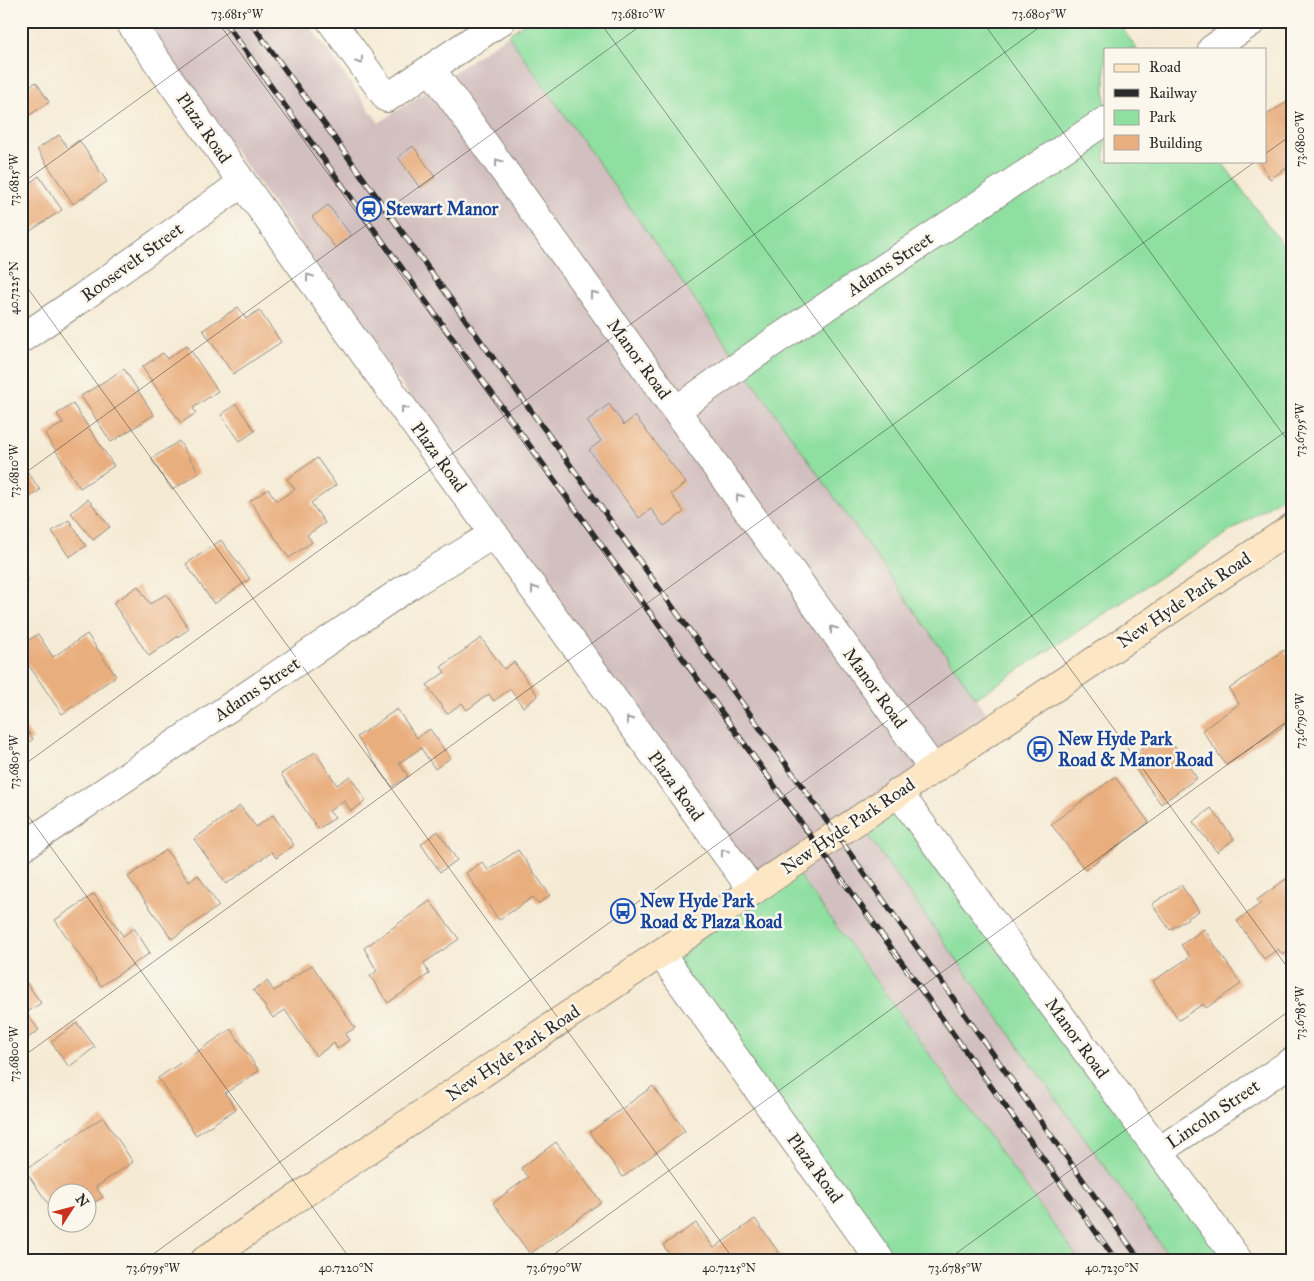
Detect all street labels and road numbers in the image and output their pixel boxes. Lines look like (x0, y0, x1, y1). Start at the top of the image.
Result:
street label: Plaza Road (172, 89, 236, 167)
street label: Roosevelt Street (77, 217, 188, 306)
street label: Adams Street (842, 227, 938, 301)
street label: Manor Road (602, 314, 676, 404)
street label: Plaza Road (406, 418, 472, 496)
street label: New Hyde Park Road (1113, 547, 1255, 653)
street label: Manor Road (838, 643, 912, 733)
street label: Adams Street (209, 652, 305, 726)
street label: Plaza Road (643, 747, 709, 825)
street label: New Hyde Park Road (777, 773, 919, 879)
street label: Manor Road (1040, 993, 1114, 1083)
street label: New Hyde Park Road (442, 1000, 584, 1106)
street label: Lincoln Street (1162, 1074, 1264, 1153)
street label: Plaza Road (782, 1129, 848, 1207)

